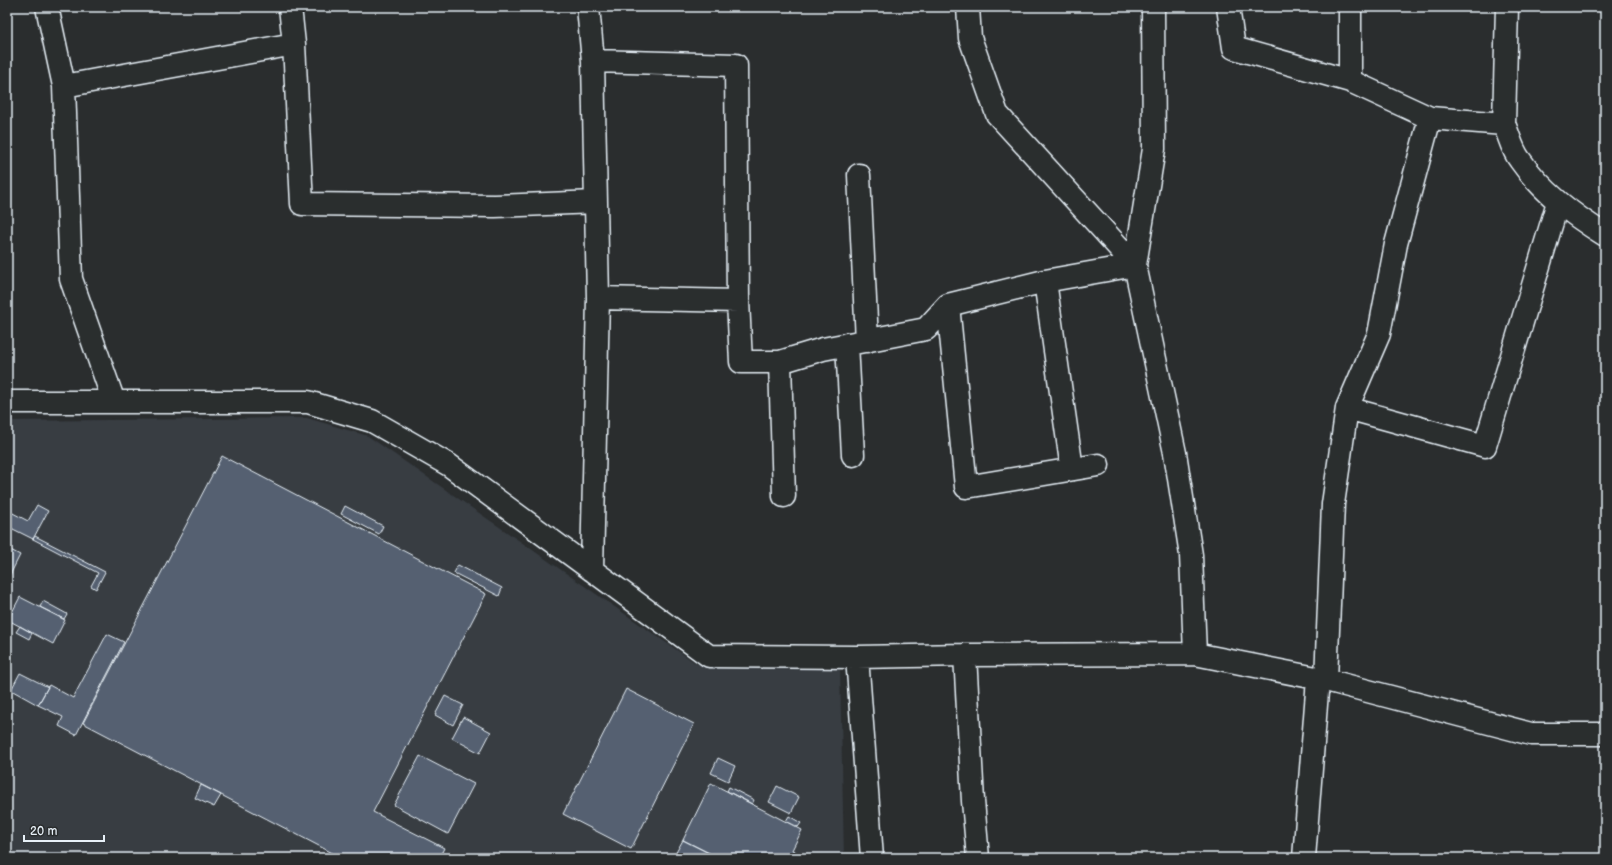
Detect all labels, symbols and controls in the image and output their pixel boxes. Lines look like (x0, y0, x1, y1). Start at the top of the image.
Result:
scale bar (24, 817, 104, 843)
text: 20 m (30, 824, 57, 839)

